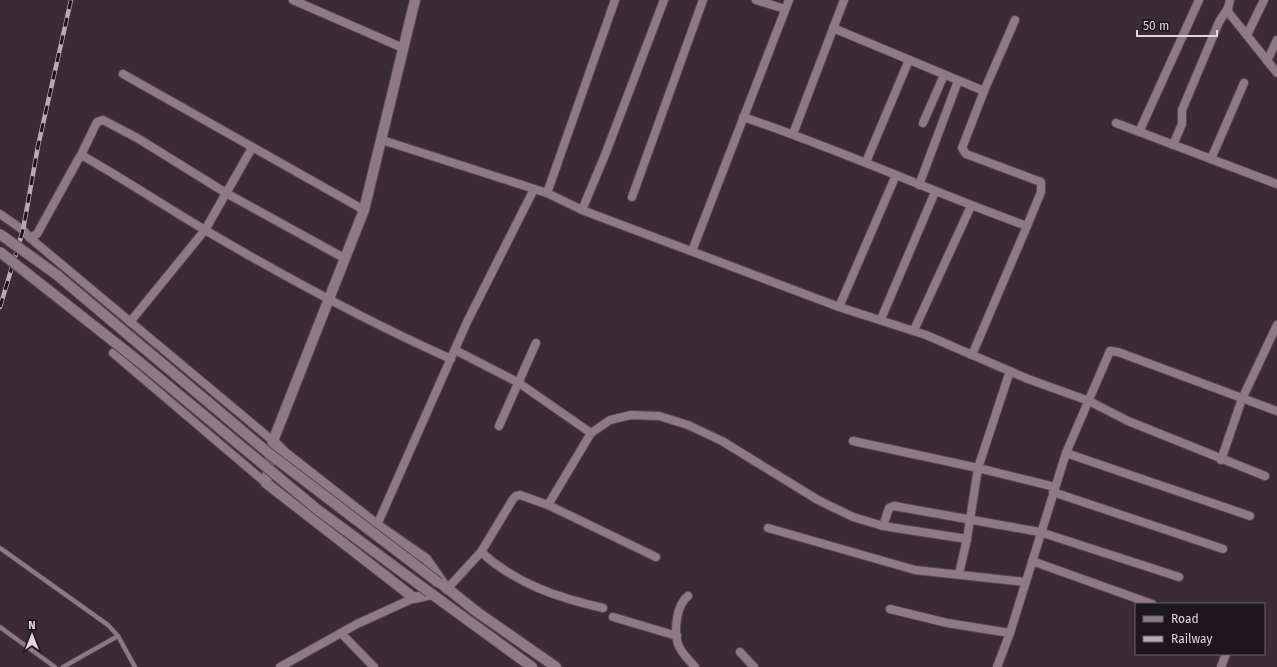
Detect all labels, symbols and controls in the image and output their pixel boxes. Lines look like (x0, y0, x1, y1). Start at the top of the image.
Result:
scale bar (1137, 12, 1217, 38)
text: 50 m (1143, 19, 1169, 33)
legend (1135, 603, 1265, 655)
text: Road (1171, 612, 1199, 626)
north arrow (12, 615, 52, 655)
text: N (28, 619, 36, 632)
text: Railway (1171, 632, 1212, 646)

